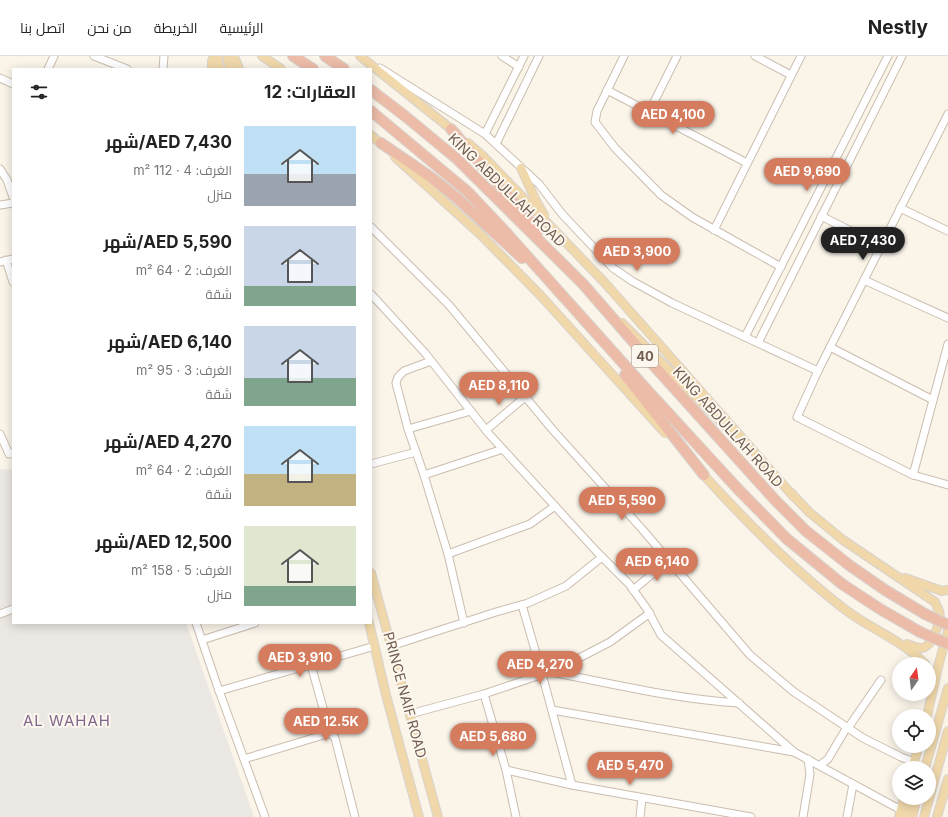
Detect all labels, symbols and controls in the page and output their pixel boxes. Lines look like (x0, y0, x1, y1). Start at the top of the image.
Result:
text: Nestly (868, 16, 928, 39)
text: اتصل بنا (20, 19, 65, 36)
text: من نحن (87, 19, 132, 36)
text: الخريطة (154, 19, 198, 36)
text: الرئيسية (220, 19, 263, 36)
icon: filters (28, 81, 50, 103)
text: العقارات: 12 (264, 82, 356, 102)
pin: AED 4,100 (627, 101, 719, 135)
text: AED 4,100 (641, 106, 705, 122)
street label: KING ABDULLAH ROAD (445, 129, 569, 250)
text: AED 7,430/شهر (105, 132, 232, 152)
icon: home (276, 142, 324, 190)
pin: AED 9,690 (761, 158, 853, 192)
text: الغرف: 4 · 112 m² (133, 162, 232, 178)
text: AED 9,690 (773, 163, 841, 179)
text: منزل (207, 186, 232, 202)
pin: AED 7,430 (817, 227, 909, 261)
text: AED 5,590/شهر (103, 232, 232, 252)
text: AED 7,430 (830, 232, 896, 248)
pin: AED 3,900 (591, 238, 683, 272)
icon: home (276, 242, 324, 290)
text: AED 3,900 (603, 243, 671, 259)
text: الغرف: 2 · 64 m² (136, 262, 232, 278)
text: شقة (205, 286, 232, 302)
text: AED 6,140/شهر (108, 332, 232, 352)
icon: home (276, 342, 324, 390)
road number: 40 (632, 345, 658, 367)
text: الغرف: 3 · 95 m² (136, 362, 232, 378)
street label: KING ABDULLAH ROAD (670, 363, 787, 490)
pin: AED 8,110 (453, 372, 545, 406)
text: AED 8,110 (468, 377, 530, 393)
text: شقة (205, 386, 232, 402)
text: AED 4,270/شهر (104, 432, 232, 452)
icon: home (276, 442, 324, 490)
text: الغرف: 2 · 64 m² (136, 462, 232, 478)
text: شقة (205, 486, 232, 502)
pin: AED 5,590 (576, 487, 668, 521)
text: AED 5,590 (588, 492, 656, 508)
text: AED 12,500/شهر (95, 532, 232, 552)
icon: home (276, 542, 324, 590)
pin: AED 6,140 (611, 548, 703, 582)
text: AED 6,140 (625, 553, 689, 569)
text: الغرف: 5 · 158 m² (131, 562, 232, 578)
text: منزل (207, 586, 232, 602)
street label: PRINCE NAIF ROAD (380, 630, 431, 760)
pin: AED 3,910 (254, 644, 346, 678)
text: AED 3,910 (267, 649, 333, 665)
pin: AED 4,270 (494, 651, 586, 685)
text: AED 4,270 (506, 656, 574, 672)
north arrow (892, 657, 936, 701)
map controls (892, 657, 936, 805)
pin: AED 12.5K (280, 708, 372, 742)
button: locate (892, 709, 936, 753)
district label: AL WAHAH (23, 711, 111, 730)
text: AED 12.5K (293, 713, 359, 729)
pin: AED 5,680 (447, 723, 539, 757)
text: AED 5,680 (459, 728, 527, 744)
pin: AED 5,470 (584, 752, 676, 786)
text: AED 5,470 (596, 757, 664, 773)
button: layers (892, 761, 936, 805)

